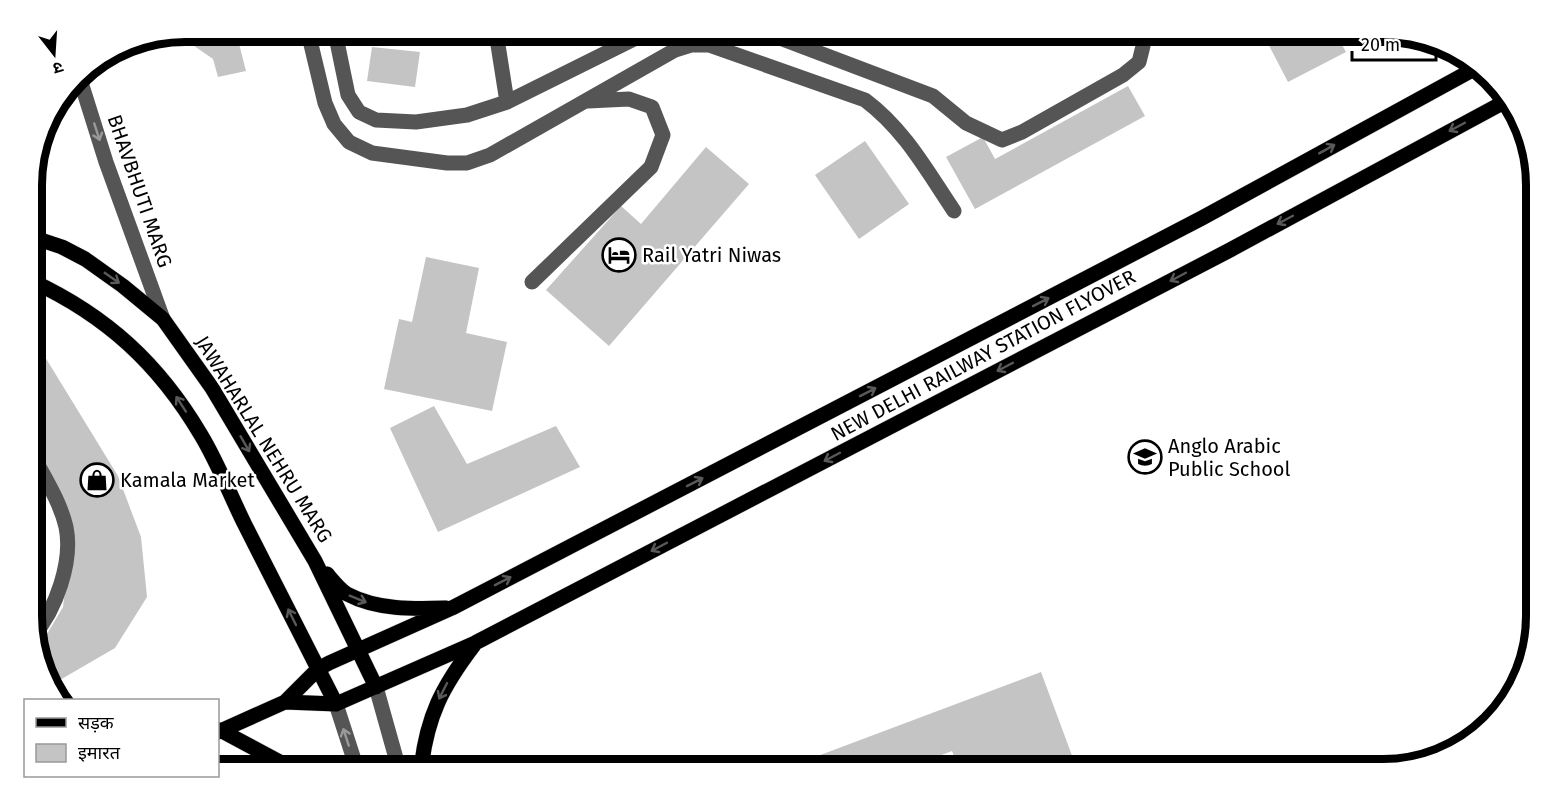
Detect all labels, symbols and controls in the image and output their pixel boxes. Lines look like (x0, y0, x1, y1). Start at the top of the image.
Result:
north arrow (24, 24, 84, 84)
scale bar (1352, 24, 1436, 62)
text: 20 m (1361, 34, 1400, 56)
text: उ (50, 57, 65, 79)
street label: BHAVBHUTI MARG (103, 111, 177, 271)
one-way arrow (92, 122, 103, 141)
one-way arrow (1448, 122, 1466, 133)
one-way arrow (1318, 143, 1336, 154)
one-way arrow (1277, 214, 1294, 226)
hotel icon: Rail Yatri Niwas (601, 237, 637, 273)
place label: Rail Yatri Niwas (642, 243, 781, 267)
street label: NEW DELHI RAILWAY STATION FLYOVER (826, 264, 1140, 446)
one-way arrow (1170, 271, 1187, 283)
one-way arrow (103, 272, 119, 284)
one-way arrow (1032, 295, 1050, 307)
street label: JAWAHARLAL NEHRU MARG (190, 331, 338, 547)
one-way arrow (997, 361, 1014, 373)
one-way arrow (859, 385, 877, 397)
one-way arrow (174, 395, 187, 412)
place label: Anglo Arabic Public School (1168, 434, 1290, 481)
one-way arrow (239, 435, 251, 452)
school or university icon: Anglo Arabic Public School (1127, 439, 1163, 475)
one-way arrow (824, 451, 841, 463)
shop icon: Kamala Market (79, 462, 115, 498)
place label: Kamala Market (120, 468, 255, 492)
one-way arrow (686, 475, 704, 487)
one-way arrow (651, 541, 668, 553)
one-way arrow (494, 575, 512, 586)
one-way arrow (349, 594, 367, 605)
one-way arrow (286, 608, 297, 626)
one-way arrow (436, 682, 448, 700)
legend (24, 699, 219, 777)
text: सड़क (78, 712, 115, 734)
one-way arrow (340, 728, 351, 747)
text: इमारत (78, 742, 121, 764)

